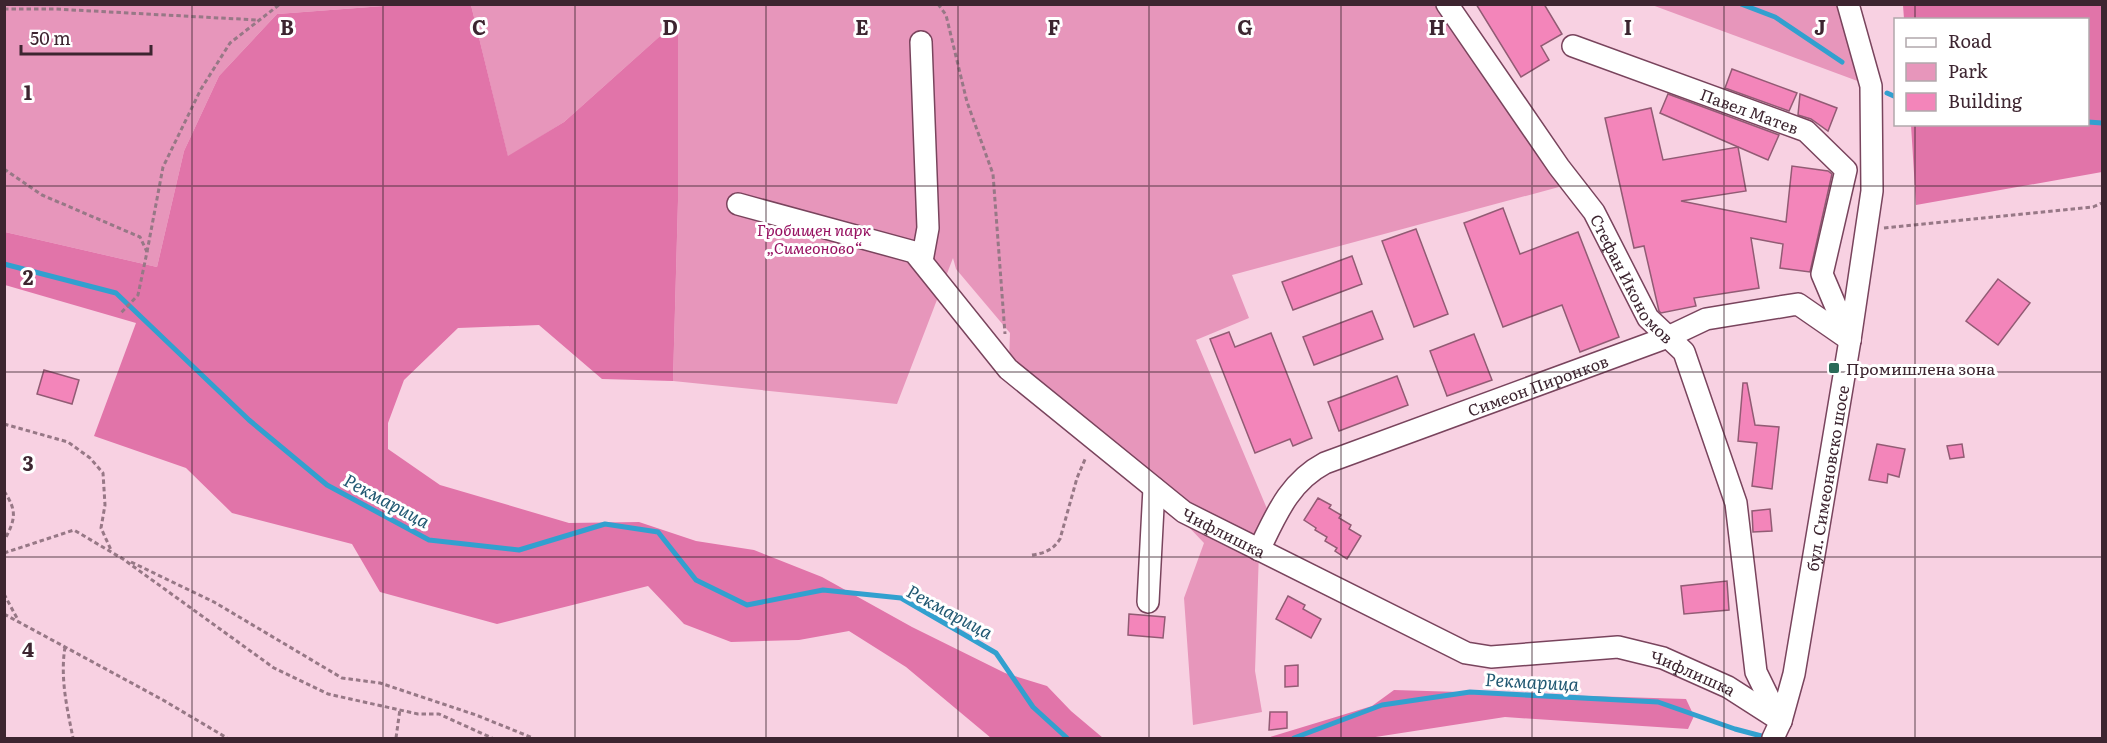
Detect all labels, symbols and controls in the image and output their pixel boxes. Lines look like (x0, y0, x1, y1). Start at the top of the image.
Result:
text: B (280, 11, 294, 41)
text: C (472, 11, 486, 41)
text: D (662, 11, 678, 41)
text: E (855, 11, 869, 41)
text: F (1048, 11, 1061, 41)
text: G (1237, 11, 1253, 41)
text: H (1429, 11, 1445, 41)
text: I (1624, 11, 1632, 41)
text: J (1814, 11, 1826, 41)
scale bar (21, 18, 152, 56)
legend (1894, 18, 2089, 126)
text: 50 m (30, 24, 71, 51)
text: Road (1948, 27, 1992, 54)
text: Park (1948, 57, 1989, 84)
text: 1 (24, 76, 32, 106)
street label: Павел Матев (1697, 81, 1802, 139)
text: Building (1948, 87, 2023, 114)
street label: Стефан Икономов (1585, 210, 1679, 349)
park label: Гробищен парк „Симеоново“ (757, 217, 871, 259)
text: 2 (23, 261, 34, 291)
street label: Симеон Пиронков (1464, 348, 1611, 422)
place label: Промишлена зона (1846, 356, 1996, 380)
marker: Промишлена зона (1827, 361, 1841, 375)
street label: бул. Симеоновско шосе (1799, 383, 1854, 573)
text: 3 (22, 447, 34, 477)
water label: Рекмарица (339, 466, 436, 534)
street label: Чифлишка (1178, 501, 1270, 563)
water label: Рекмарица (902, 577, 999, 645)
text: 4 (22, 633, 34, 663)
street label: Чифлишка (1648, 643, 1741, 701)
water label: Рекмарица (1484, 665, 1580, 697)

